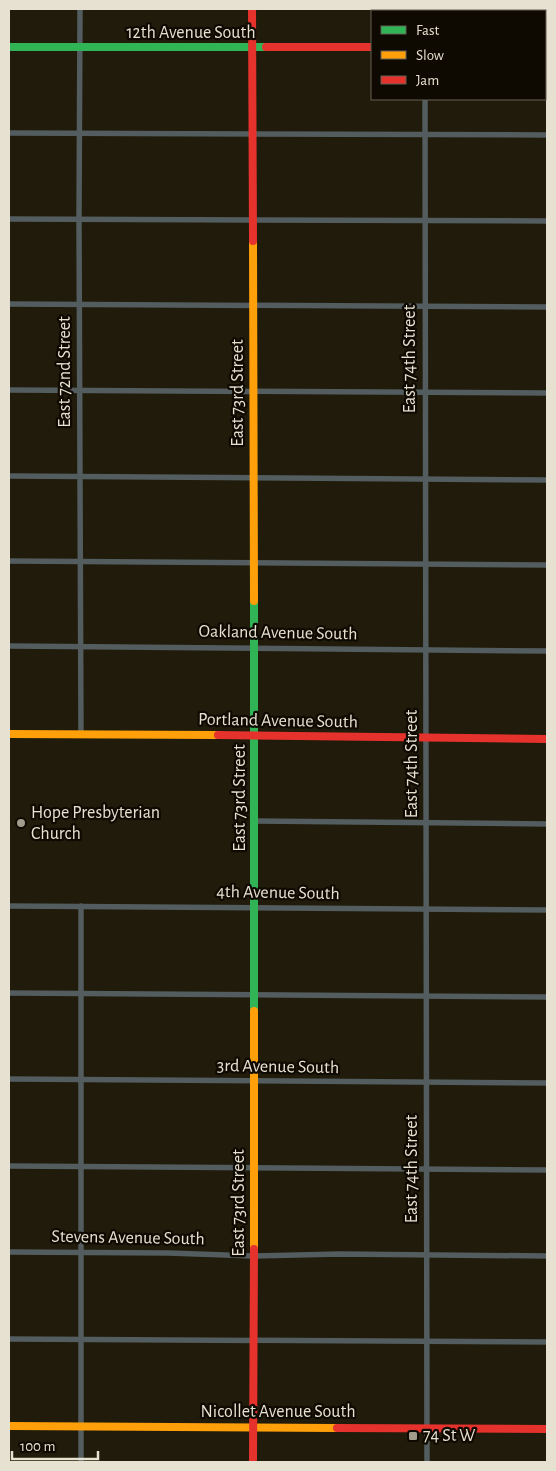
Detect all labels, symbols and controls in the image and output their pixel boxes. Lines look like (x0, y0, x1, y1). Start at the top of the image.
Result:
legend (371, 10, 546, 100)
text: Fast (416, 23, 440, 38)
street label: 12th Avenue South (126, 24, 256, 42)
text: Slow (416, 48, 444, 63)
text: Jam (416, 73, 439, 88)
street label: East 74th Street (401, 304, 419, 413)
street label: East 72nd Street (56, 316, 74, 428)
street label: East 73rd Street (229, 339, 247, 447)
street label: Oakland Avenue South (198, 623, 358, 643)
street label: East 74th Street (403, 709, 421, 818)
street label: Portland Avenue South (198, 711, 358, 731)
street label: East 73rd Street (231, 744, 249, 852)
place label: Hope Presbyterian Church (31, 804, 160, 843)
marker: Hope Presbyterian Church (15, 817, 27, 829)
street label: 4th Avenue South (216, 883, 340, 903)
street label: 3rd Avenue South (217, 1057, 339, 1077)
street label: East 74th Street (403, 1114, 421, 1223)
street label: East 73rd Street (230, 1149, 248, 1257)
street label: Stevens Avenue South (51, 1228, 205, 1248)
street label: Nicollet Avenue South (200, 1403, 356, 1421)
place label: 74 St W (423, 1427, 475, 1445)
scale bar (12, 1428, 99, 1460)
marker: 74 St W (407, 1430, 419, 1442)
text: 100 m (20, 1439, 55, 1454)

